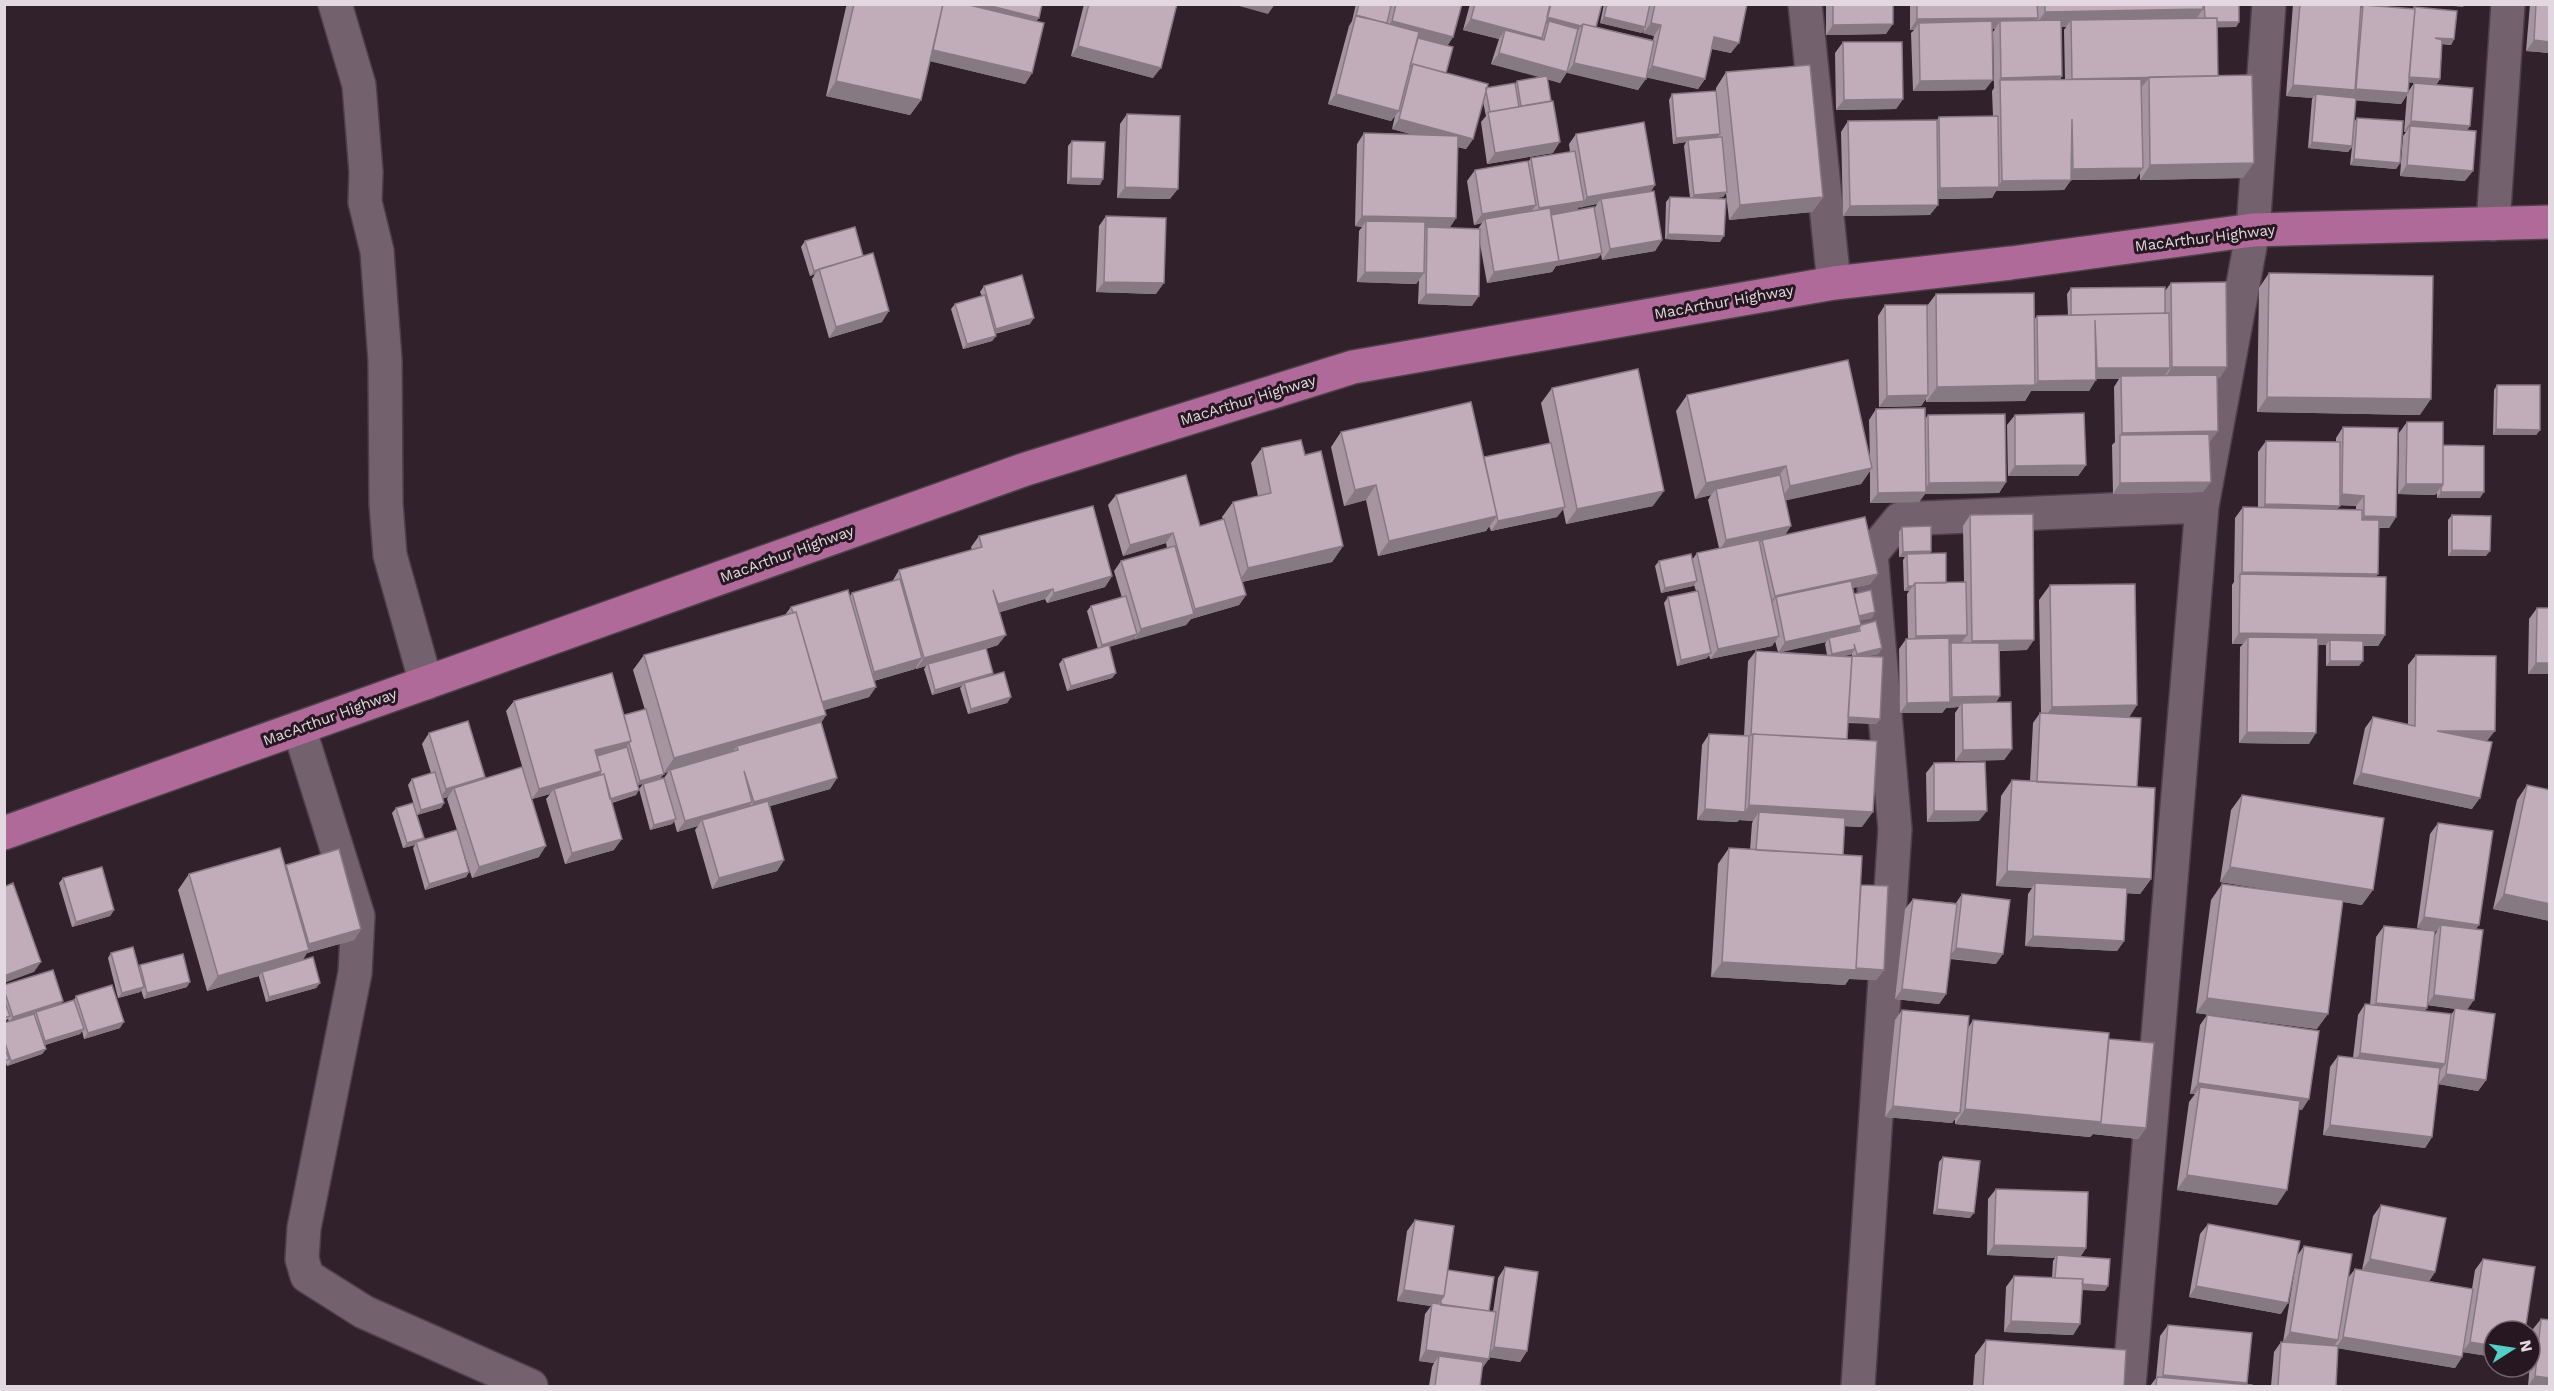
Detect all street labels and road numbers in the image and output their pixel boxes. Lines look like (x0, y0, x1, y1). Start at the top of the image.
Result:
street label: MacArthur Highway (2134, 220, 2276, 256)
street label: MacArthur Highway (1653, 281, 1795, 323)
street label: MacArthur Highway (1178, 371, 1318, 429)
street label: MacArthur Highway (718, 521, 857, 587)
street label: MacArthur Highway (261, 684, 400, 750)

